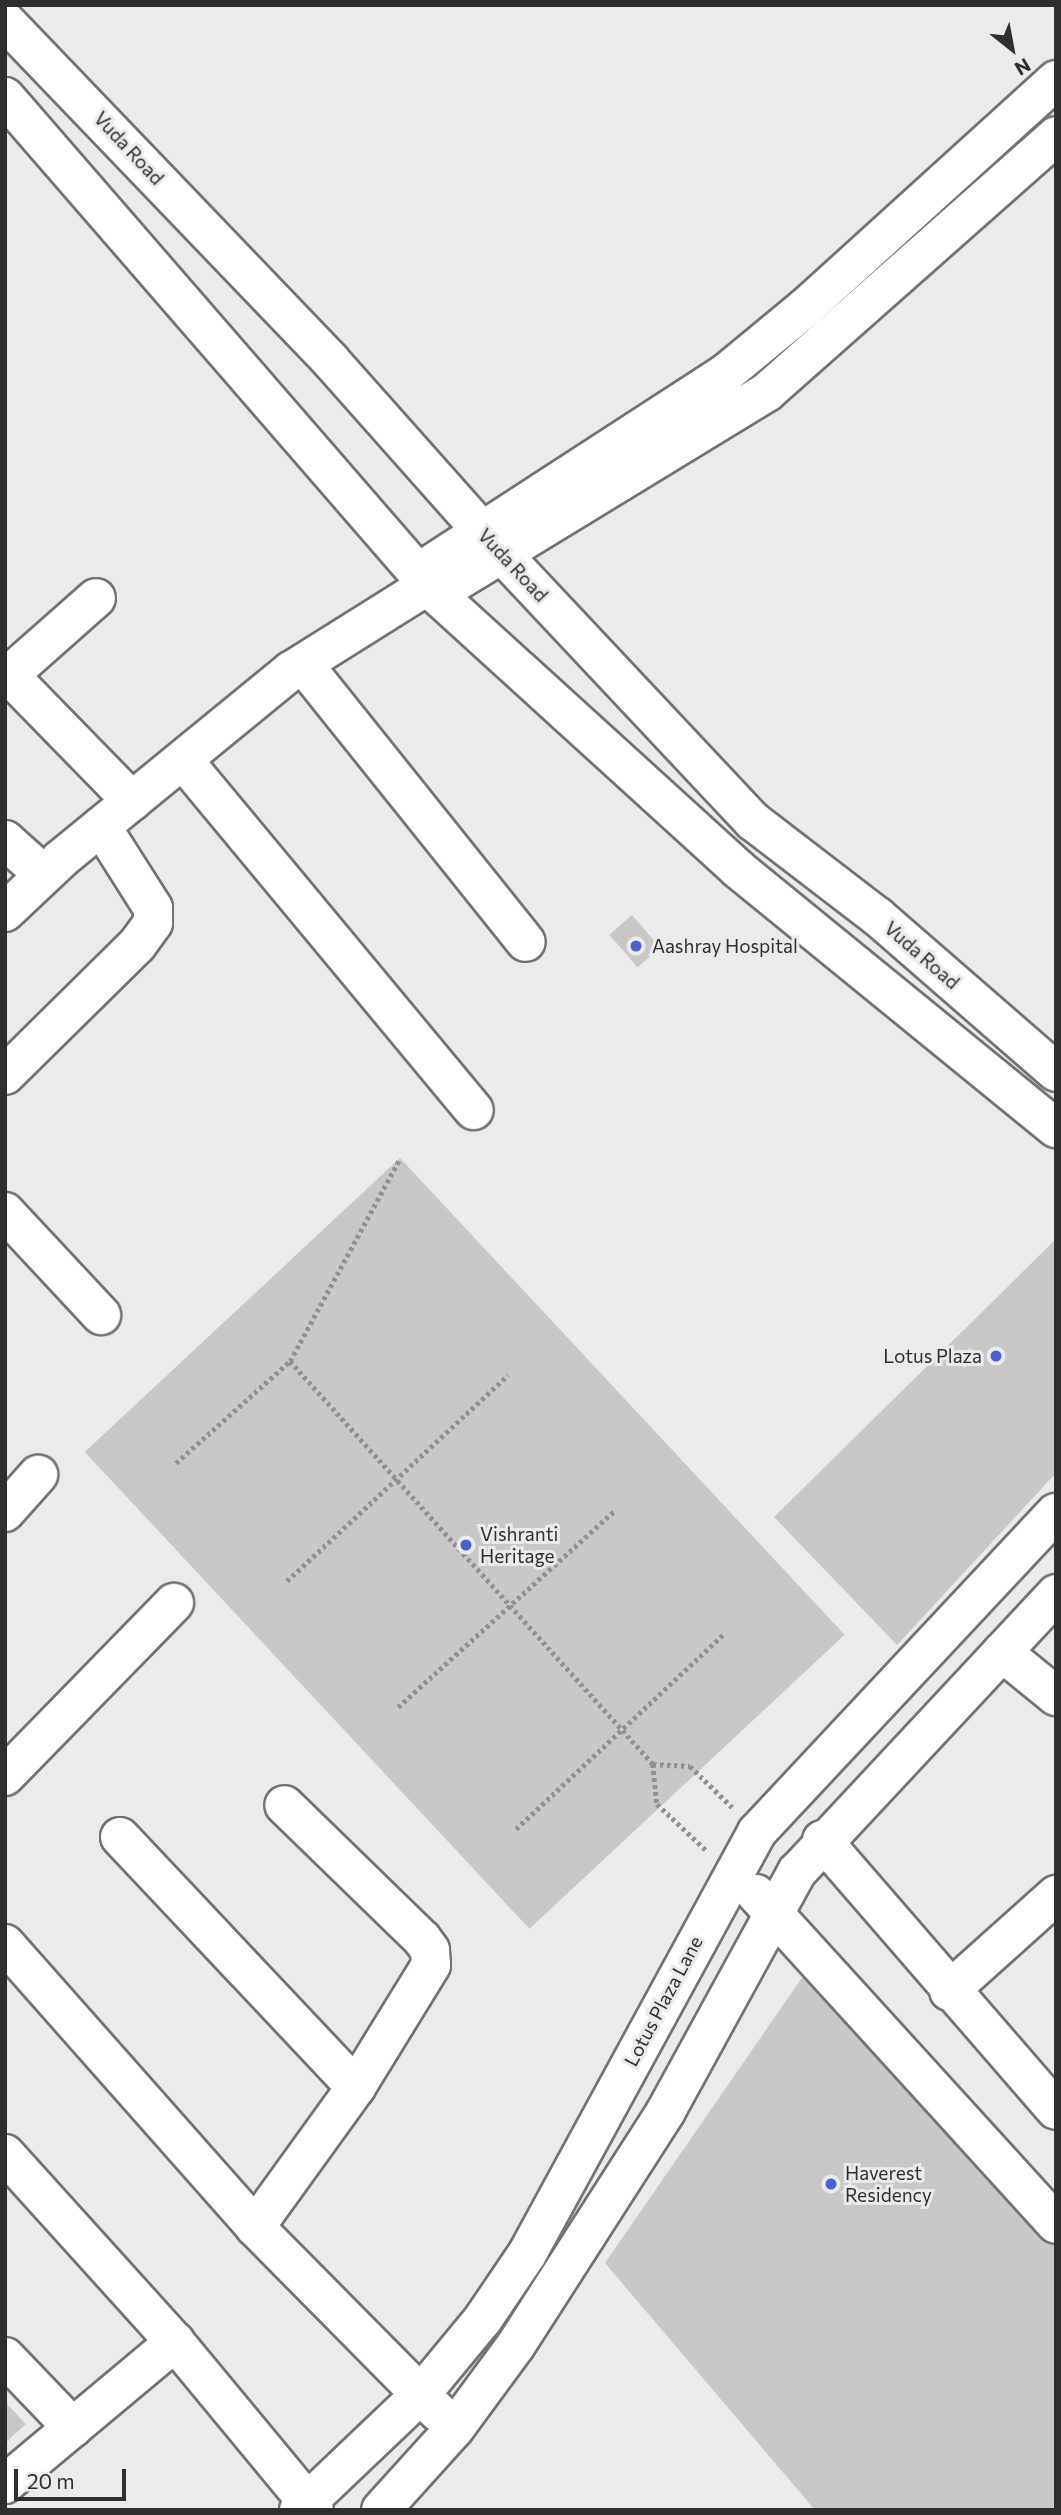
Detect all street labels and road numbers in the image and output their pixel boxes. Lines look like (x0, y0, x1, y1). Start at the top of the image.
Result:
street label: Vuda Road (89, 107, 169, 189)
street label: Vuda Road (473, 524, 553, 606)
street label: Vuda Road (880, 916, 964, 994)
street label: Lotus Plaza Lane (619, 1932, 707, 2070)

